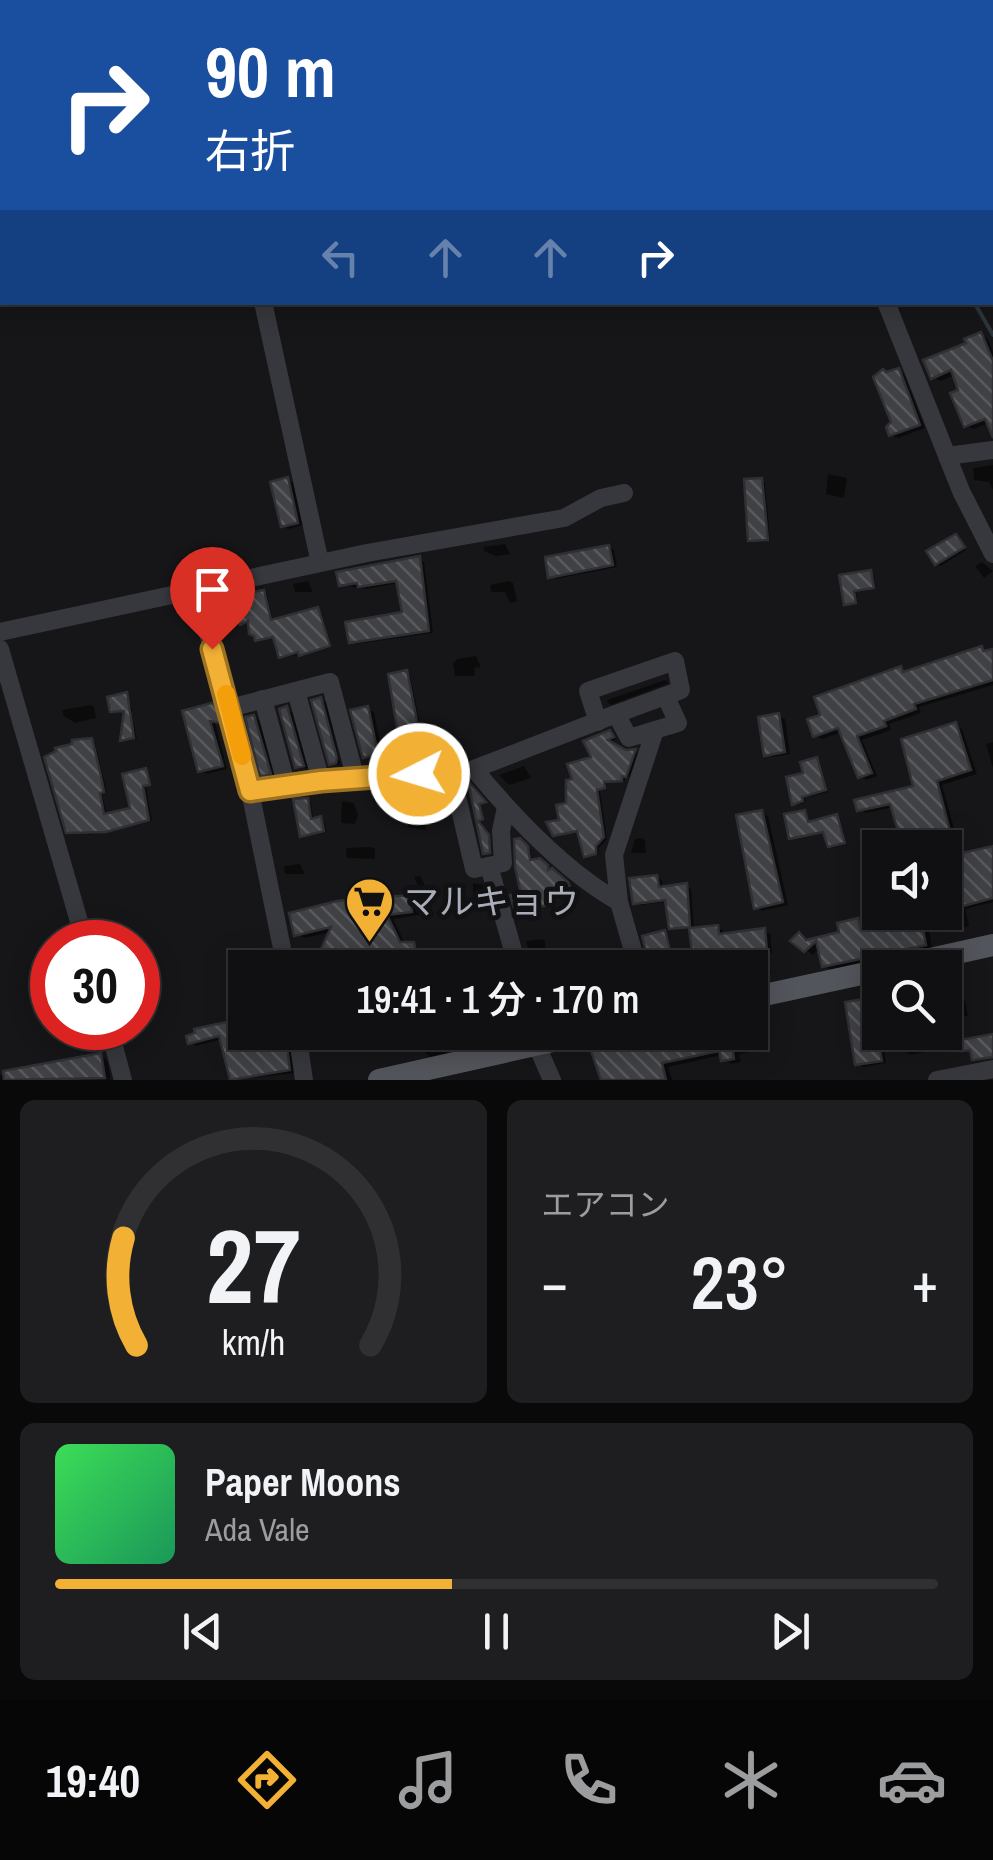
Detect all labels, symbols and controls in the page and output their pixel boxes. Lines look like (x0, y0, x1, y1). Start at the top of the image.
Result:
text: 90 m (205, 25, 336, 119)
icon: right (40, 40, 170, 170)
text: 右折 (205, 120, 295, 181)
icon: left (313, 230, 368, 285)
icon: ahead (418, 230, 473, 285)
icon: ahead (523, 230, 578, 285)
icon: right (628, 230, 683, 285)
pin (170, 547, 255, 650)
icon: arrive (185, 562, 240, 617)
position arrow (367, 722, 471, 826)
map controls (862, 830, 962, 1050)
button: sound (862, 830, 962, 930)
supermarket icon: マルキョウ (343, 876, 395, 944)
place label: マルキョウ (404, 878, 579, 925)
speed limit sign: 30 (30, 920, 160, 1050)
button: search (862, 950, 962, 1050)
text: 19:41 · 1 分 · 170 m (357, 974, 639, 1025)
text: エアコン (542, 1183, 670, 1226)
text: 27 (206, 1195, 301, 1335)
text: 23° (691, 1231, 789, 1332)
text: − (542, 1245, 568, 1319)
text: + (912, 1245, 938, 1319)
text: km/h (221, 1318, 285, 1366)
text: Paper Moons (205, 1457, 401, 1508)
text: Ada Vale (205, 1508, 310, 1551)
icon: previous (175, 1604, 230, 1659)
icon: pause (469, 1604, 524, 1659)
icon: next (763, 1604, 818, 1659)
icon: directions (232, 1745, 302, 1815)
icon: music (393, 1745, 463, 1815)
icon: phone (554, 1745, 624, 1815)
icon: climate (716, 1745, 786, 1815)
icon: car (877, 1745, 947, 1815)
text: 19:40 (46, 1750, 140, 1811)

